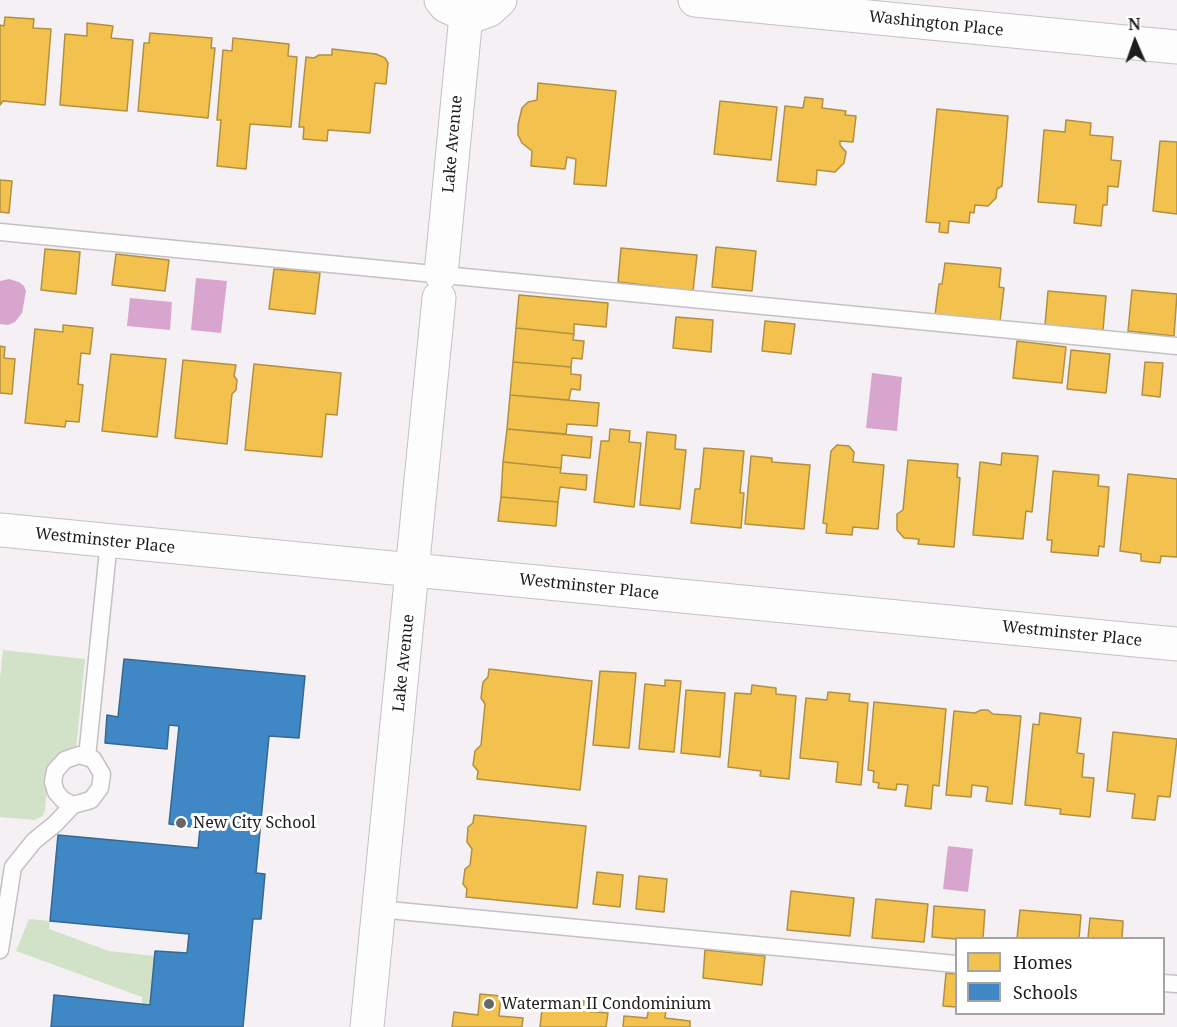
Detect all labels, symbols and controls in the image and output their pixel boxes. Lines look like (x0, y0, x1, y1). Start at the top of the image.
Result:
street label: Washington Place (868, 7, 1004, 41)
north arrow (1105, 12, 1165, 72)
text: N (1128, 13, 1141, 35)
street label: Lake Avenue (439, 94, 467, 194)
street label: Westminster Place (34, 524, 176, 558)
street label: Westminster Place (518, 570, 660, 604)
street label: Lake Avenue (389, 613, 419, 713)
street label: Westminster Place (1001, 617, 1143, 651)
place label: New City School (193, 813, 316, 833)
marker: New City School (174, 816, 188, 830)
legend (955, 937, 1165, 1015)
text: Homes (1013, 950, 1072, 974)
text: Schools (1013, 980, 1078, 1004)
place label: Waterman II Condominium (501, 994, 711, 1014)
marker: Waterman II Condominium (482, 997, 496, 1011)

